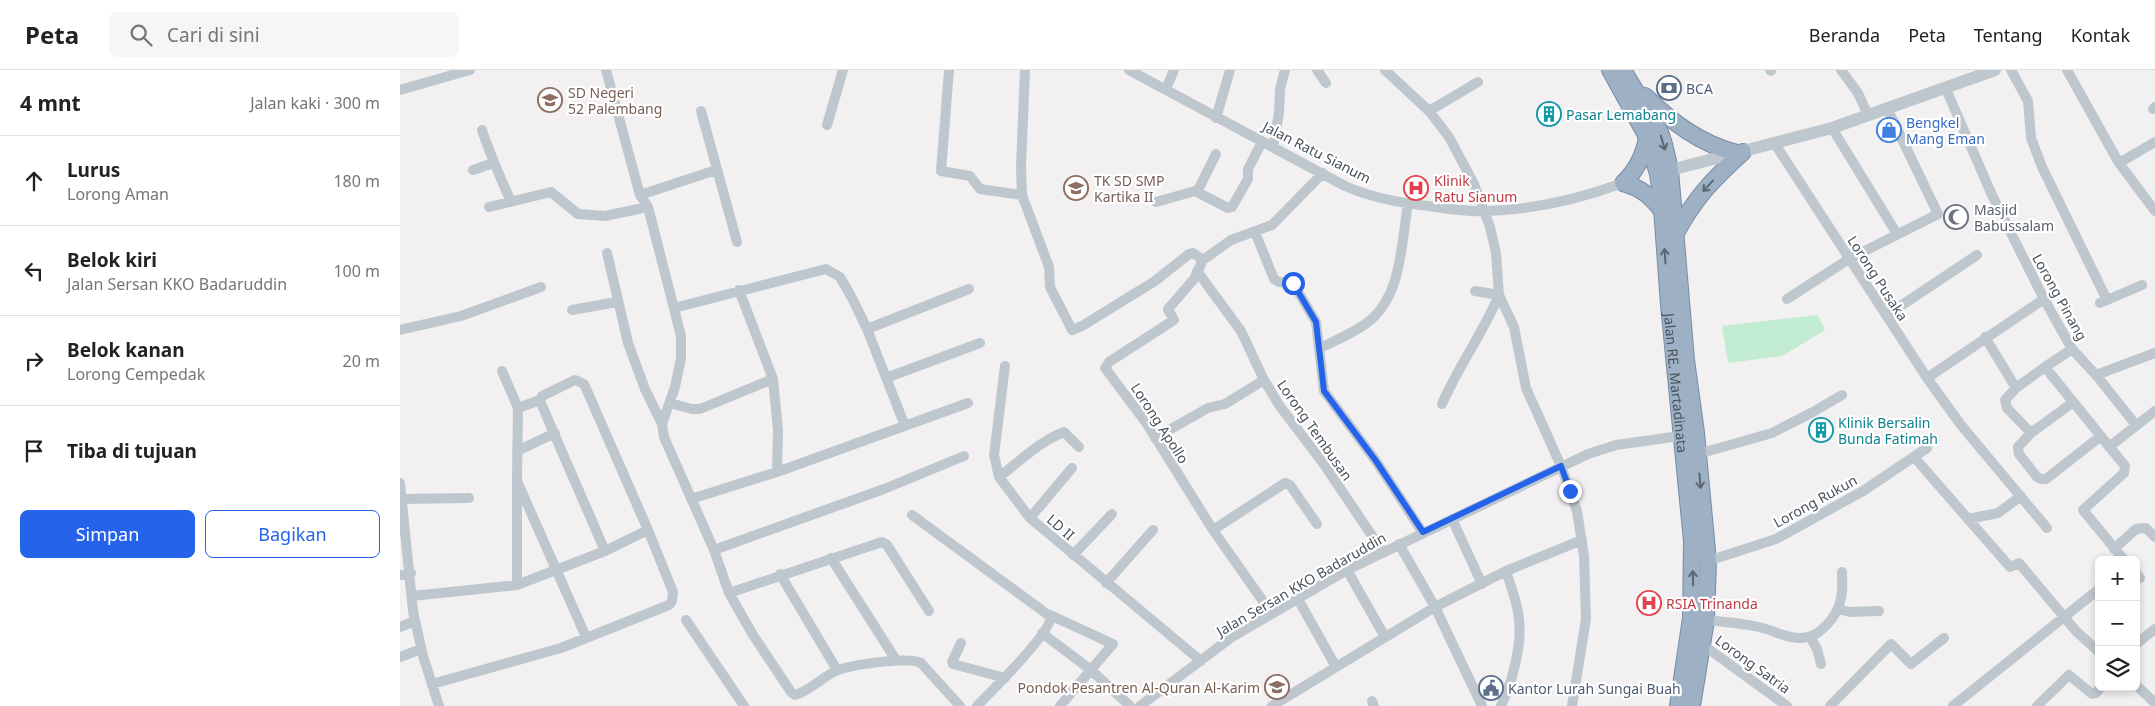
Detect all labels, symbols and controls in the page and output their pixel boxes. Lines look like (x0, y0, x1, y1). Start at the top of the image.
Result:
search box (109, 12, 459, 57)
text: Peta (25, 18, 79, 51)
icon: search (127, 21, 155, 49)
text: Cari di sini (167, 22, 260, 48)
text: Beranda (1809, 23, 1880, 47)
text: Peta (1908, 23, 1946, 47)
text: Tentang (1974, 23, 2043, 47)
text: Kontak (2071, 23, 2130, 47)
bank icon: BCA (1656, 75, 1682, 101)
place label: BCA (1686, 79, 1713, 98)
place label: SD Negeri 52 Palembang (568, 83, 662, 118)
school or university icon: SD Negeri 52 Palembang (537, 87, 563, 113)
text: 4 mnt (20, 89, 81, 117)
text: Jalan kaki · 300 m (250, 92, 380, 114)
building icon: Pasar Lemabang (1536, 101, 1562, 127)
place label: Pasar Lemabang (1566, 105, 1676, 124)
place label: Bengkel Mang Eman (1906, 113, 1985, 148)
street label: Jalan Ratu Sianum (1258, 116, 1374, 187)
shop icon: Bengkel Mang Eman (1876, 117, 1902, 143)
one-way arrow (1659, 135, 1669, 151)
text: Lurus (67, 157, 120, 183)
icon: ahead (20, 167, 48, 195)
text: 180 m (333, 170, 380, 192)
place label: TK SD SMP Kartika II (1094, 171, 1165, 206)
place label: Klinik Ratu Sianum (1434, 171, 1517, 206)
school or university icon: TK SD SMP Kartika II (1063, 175, 1089, 201)
hospital icon: Klinik Ratu Sianum (1403, 175, 1429, 201)
one-way arrow (1702, 179, 1714, 192)
text: Lorong Aman (67, 183, 169, 205)
place label: Masjid Babussalam (1974, 200, 2054, 235)
mosque icon: Masjid Babussalam (1943, 204, 1969, 230)
street label: Lorong Pusaka (1843, 232, 1913, 324)
text: Belok kiri (67, 247, 157, 273)
one-way arrow (1660, 248, 1669, 264)
street label: Lorong Pinang (2028, 250, 2092, 344)
icon: left (20, 257, 48, 285)
text: 100 m (333, 260, 380, 282)
route start (1282, 272, 1305, 295)
text: Jalan Sersan KKO Badaruddin (67, 273, 287, 295)
street label: Jalan RE. Martadinata (1660, 310, 1693, 454)
text: Belok kanan (67, 337, 184, 363)
icon: right (20, 347, 48, 375)
text: 20 m (343, 350, 380, 372)
text: Lorong Cempedak (67, 363, 205, 385)
street label: Lorong Tembusan (1273, 376, 1357, 484)
street label: Lorong Apollo (1127, 379, 1193, 467)
place label: Klinik Bersalin Bunda Fatimah (1838, 413, 1938, 448)
building icon: Klinik Bersalin Bunda Fatimah (1808, 417, 1834, 443)
icon: arrive (20, 437, 48, 465)
text: Tiba di tujuan (67, 438, 197, 464)
street label: Lorong Rukun (1770, 470, 1860, 532)
one-way arrow (1695, 473, 1705, 489)
route end (1559, 480, 1582, 503)
button: Simpan (20, 510, 195, 558)
button: Bagikan (205, 510, 380, 558)
street label: LD II (1043, 510, 1079, 544)
street label: Jalan Sersan KKO Badaruddin (1211, 528, 1389, 641)
map controls (2095, 556, 2140, 691)
button: + (2095, 556, 2140, 601)
one-way arrow (1688, 571, 1698, 587)
hospital icon: RSIA Trinanda (1636, 590, 1662, 616)
place label: RSIA Trinanda (1666, 594, 1758, 613)
button: − (2095, 601, 2140, 646)
street label: Lorong Satria (1712, 630, 1794, 698)
button: layers (2095, 646, 2140, 691)
school or university icon: Pondok Pesantren Al-Quran Al-Karim (1264, 674, 1290, 700)
public building icon: Kantor Lurah Sungai Buah (1478, 675, 1504, 701)
place label: Pondok Pesantren Al-Quran Al-Karim (1018, 678, 1260, 697)
place label: Kantor Lurah Sungai Buah (1508, 679, 1681, 698)

